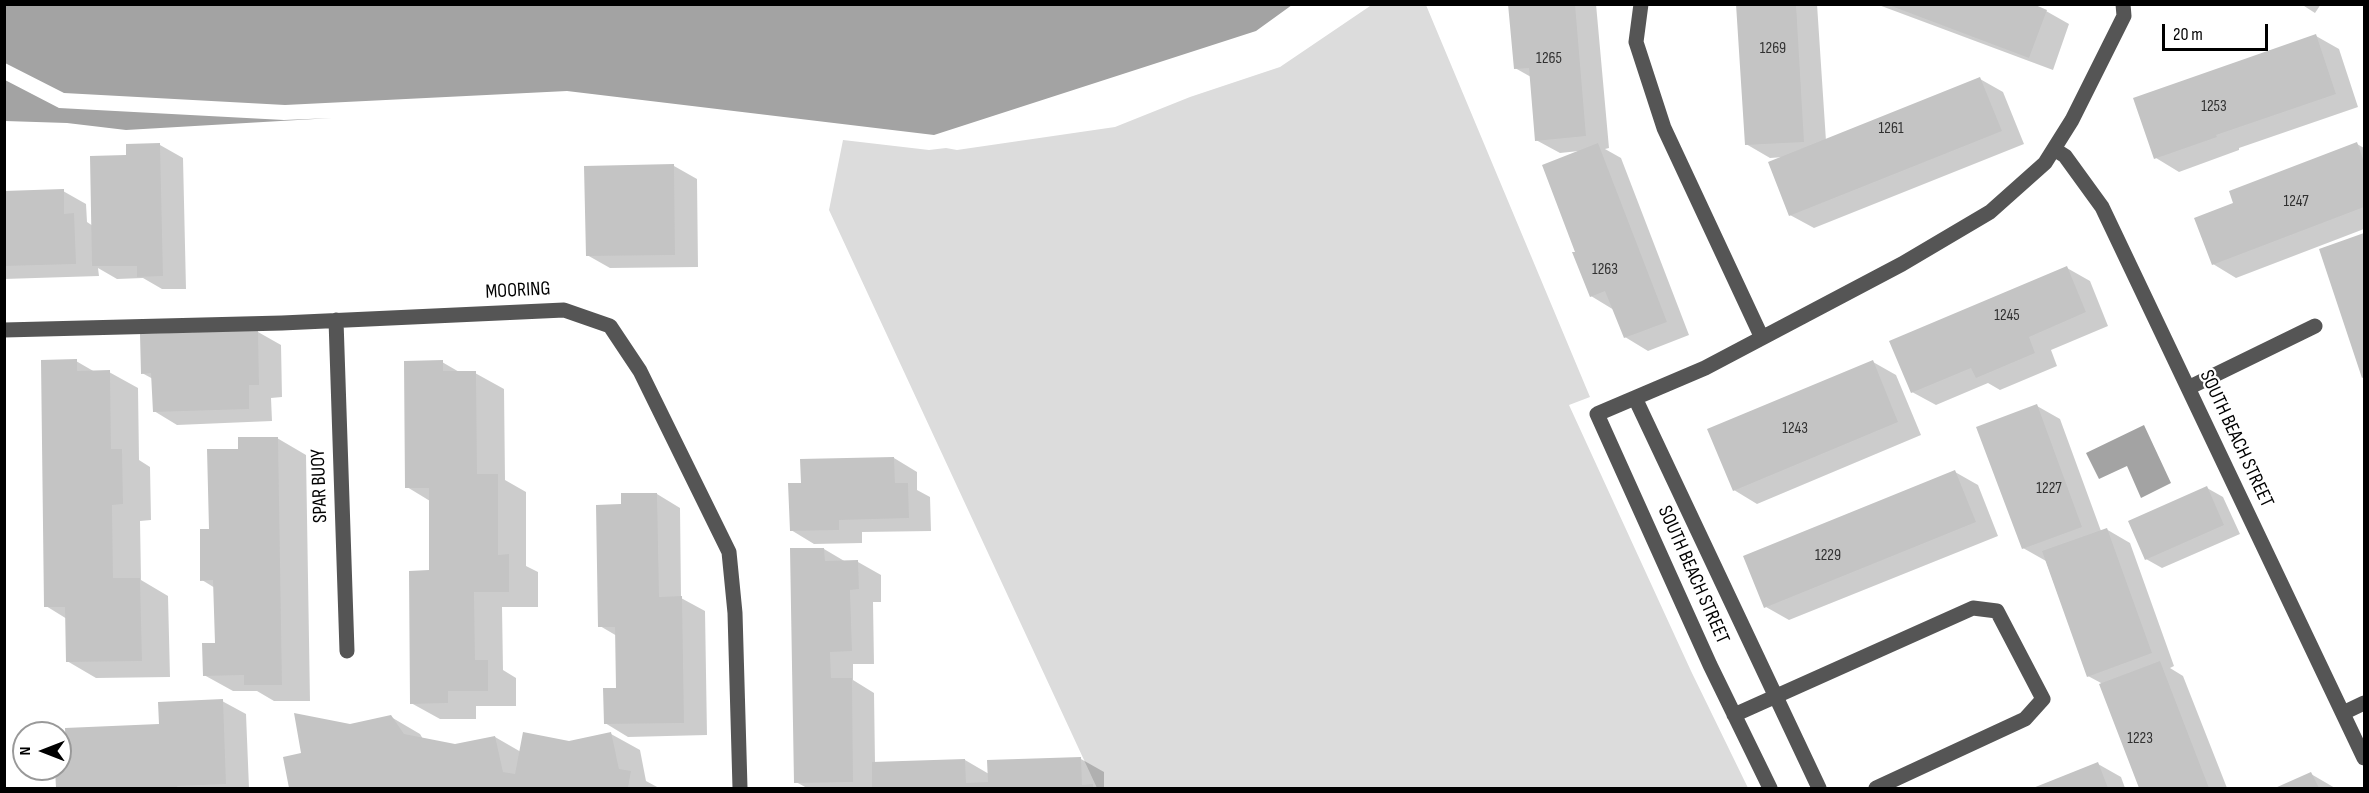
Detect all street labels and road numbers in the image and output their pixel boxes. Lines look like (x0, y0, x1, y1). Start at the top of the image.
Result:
street label: MOORING (485, 277, 551, 305)
street label: SOUTH BEACH STREET (2194, 367, 2278, 511)
street label: SPAR BUOY (307, 449, 333, 523)
street label: SOUTH BEACH STREET (1652, 502, 1734, 648)

